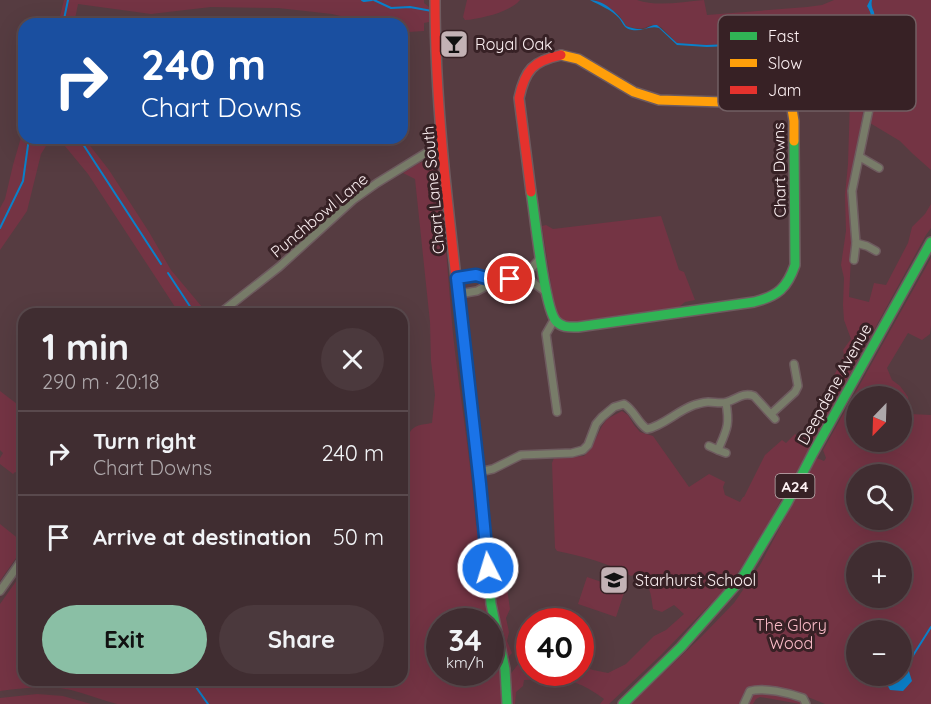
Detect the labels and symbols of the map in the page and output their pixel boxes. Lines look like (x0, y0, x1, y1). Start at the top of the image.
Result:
legend (718, 15, 916, 111)
text: Fast (768, 26, 799, 46)
bar icon: Royal Oak (438, 28, 470, 60)
place label: Royal Oak (475, 34, 553, 54)
text: Slow (768, 53, 802, 73)
text: Jam (768, 80, 801, 100)
street label: Chart Downs (768, 122, 790, 218)
street label: Chart Lane South (417, 125, 449, 255)
street label: Punchbowl Lane (266, 168, 372, 262)
pin (484, 253, 535, 304)
street label: Deepdene Avenue (792, 320, 876, 448)
north arrow (846, 386, 912, 452)
road number: A24 (776, 474, 814, 498)
position arrow (456, 536, 520, 600)
school or university icon: Starhurst School (598, 564, 630, 596)
place label: Starhurst School (635, 570, 756, 590)
speed limit sign: 40 (516, 608, 594, 686)
park label: The Glory Wood (755, 615, 827, 653)

